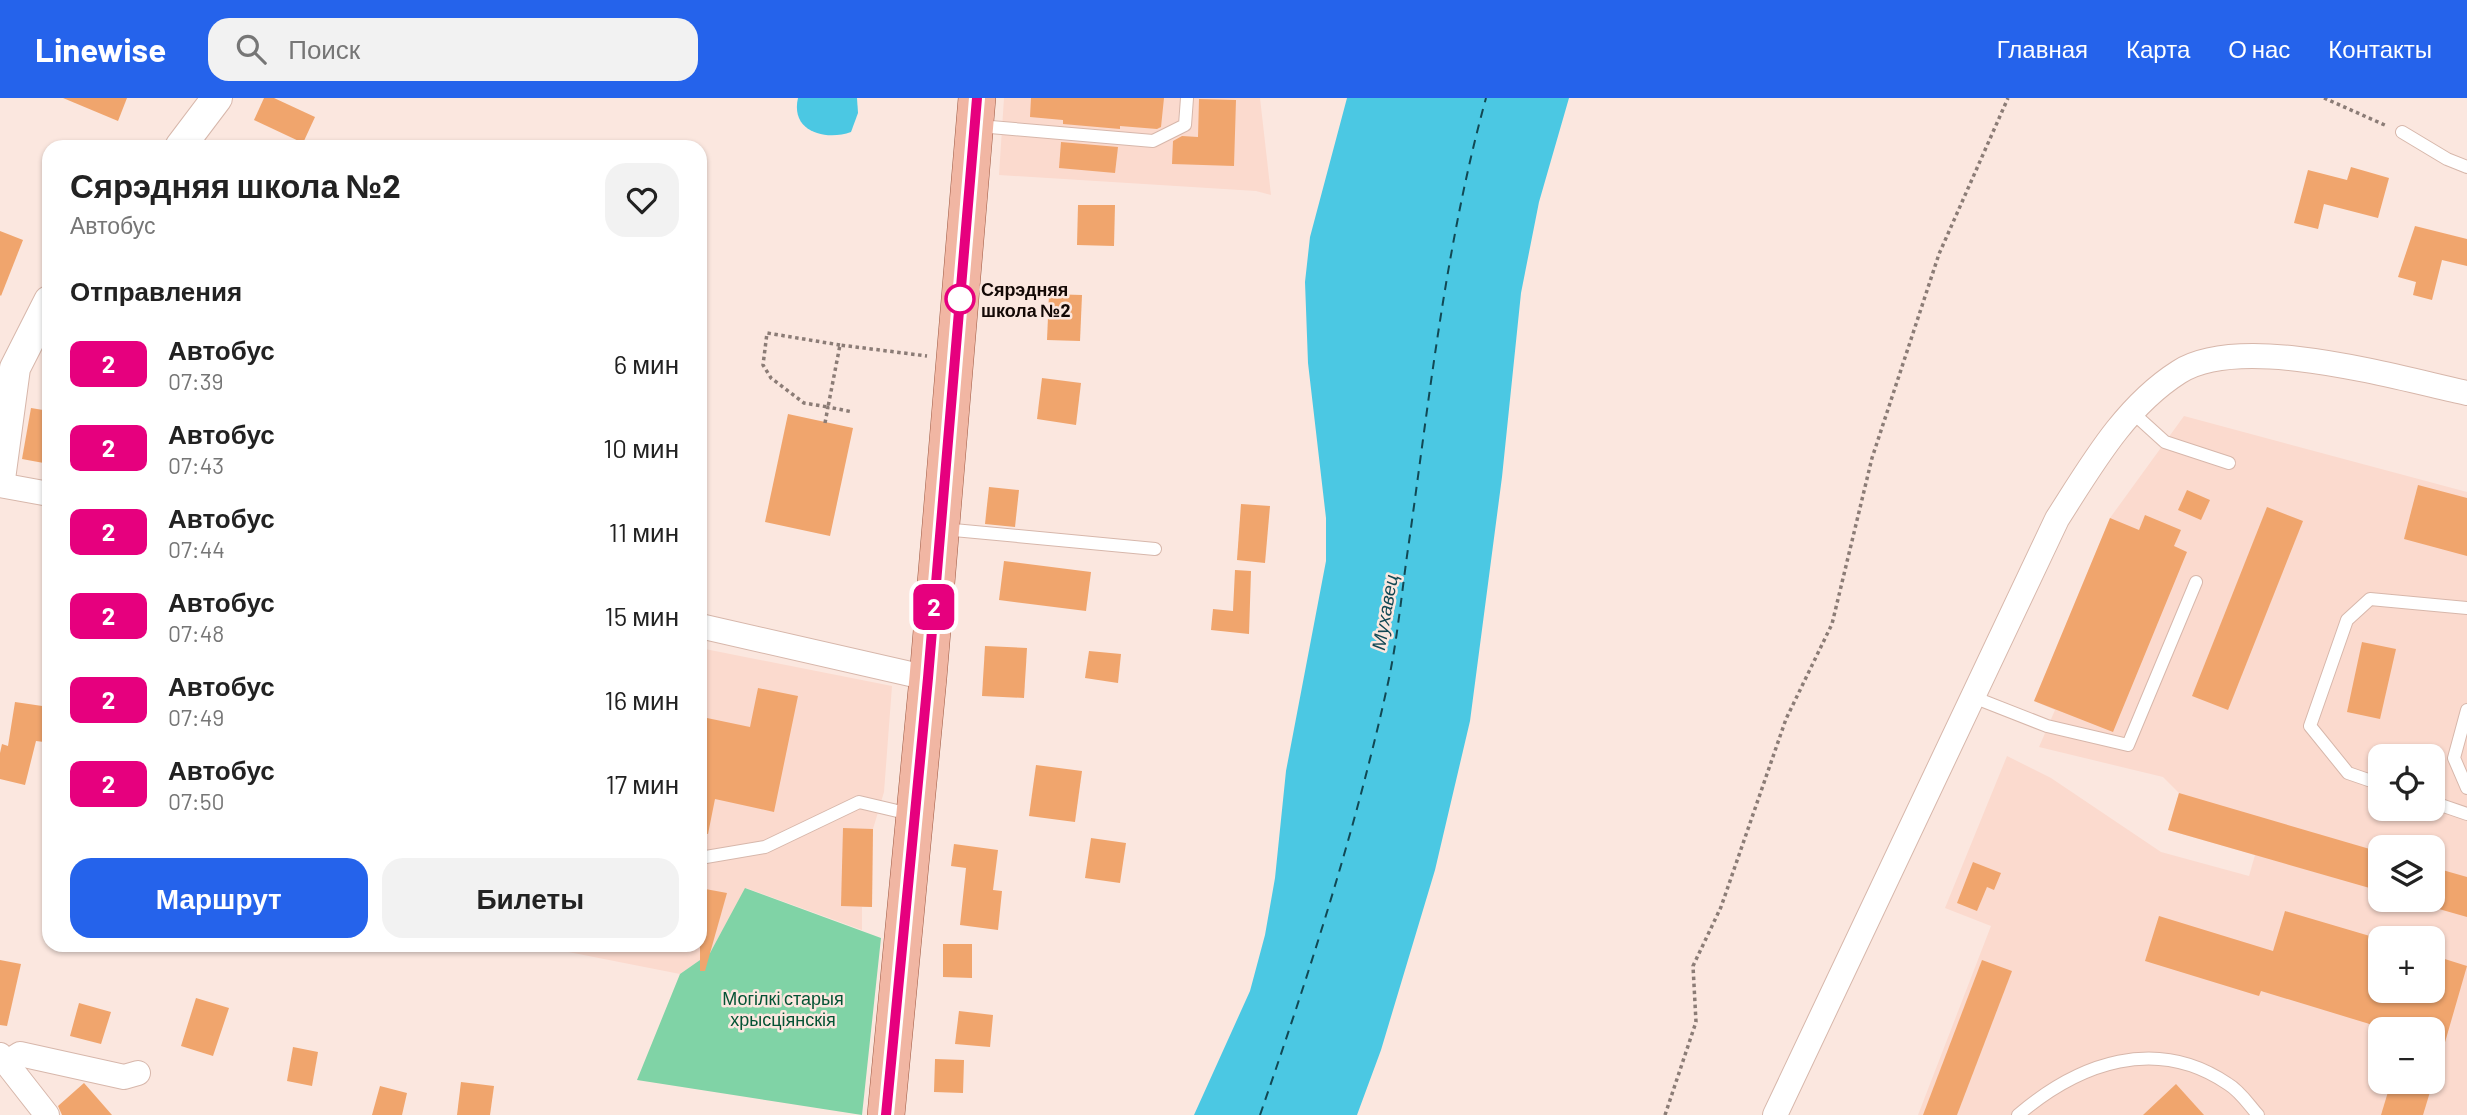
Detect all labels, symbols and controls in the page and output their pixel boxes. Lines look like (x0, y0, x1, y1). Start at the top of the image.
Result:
search box (208, 18, 698, 81)
text: Linewise (35, 29, 166, 69)
icon: search (232, 30, 270, 68)
text: Поиск (288, 33, 360, 64)
text: Главная (1997, 34, 2088, 63)
text: Карта (2126, 34, 2190, 63)
text: О нас (2228, 34, 2290, 63)
text: Контакты (2328, 34, 2432, 63)
button: heart (605, 163, 679, 237)
text: Сярэдняя школа №2 (70, 165, 401, 205)
text: Автобус (70, 211, 156, 239)
text: Отправления (70, 275, 242, 306)
place label: Сярэдняя школа №2 (981, 278, 1071, 321)
marker: Сярэдняя школа №2 (945, 284, 975, 314)
text: Автобус (168, 334, 275, 365)
text: 6 мин (614, 348, 679, 379)
text: 2 (102, 349, 115, 378)
text: 07:39 (168, 367, 224, 395)
text: Автобус (168, 418, 275, 449)
text: 10 мин (603, 432, 679, 463)
text: 2 (102, 433, 115, 462)
text: 07:43 (168, 451, 224, 479)
text: Автобус (168, 502, 275, 533)
text: 11 мин (609, 516, 679, 547)
text: 2 (102, 517, 115, 546)
text: 07:44 (168, 535, 225, 563)
water label: Мухавец (1366, 572, 1402, 652)
line badge: 2 (911, 584, 957, 630)
text: Автобус (168, 586, 275, 617)
text: 2 (927, 592, 941, 621)
text: 15 мин (605, 600, 679, 631)
text: 2 (102, 601, 115, 630)
text: 07:48 (168, 619, 224, 647)
text: Автобус (168, 670, 275, 701)
text: 16 мин (605, 684, 679, 715)
text: 2 (102, 685, 115, 714)
text: 07:49 (168, 703, 224, 731)
map controls (2368, 744, 2445, 1094)
button: locate (2368, 744, 2445, 821)
text: Автобус (168, 754, 275, 785)
text: 17 мин (606, 768, 679, 799)
text: 2 (102, 769, 115, 798)
text: 07:50 (168, 787, 225, 815)
button: layers (2368, 835, 2445, 912)
button: Маршрут (70, 858, 368, 938)
button: Билеты (382, 858, 679, 938)
button: + (2368, 926, 2445, 1003)
park label: Могілкі старыя хрысціянскія (722, 987, 844, 1030)
button: − (2368, 1017, 2445, 1094)

